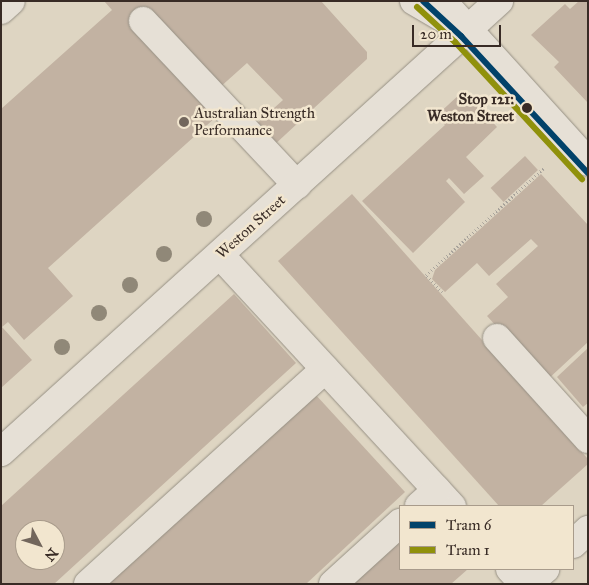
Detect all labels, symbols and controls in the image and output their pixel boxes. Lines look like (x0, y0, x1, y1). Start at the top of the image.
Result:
scale bar (414, 15, 503, 47)
text: 20 m (420, 25, 452, 43)
place label: Stop 121: Weston Street (427, 90, 514, 125)
marker: Stop 121: Weston Street (518, 99, 536, 117)
place label: Australian Strength Performance (194, 104, 315, 139)
marker: Australian Strength Performance (178, 116, 190, 128)
street label: Weston Street (213, 191, 289, 263)
legend (399, 505, 574, 570)
text: Tram 6 (446, 516, 491, 534)
north arrow (15, 520, 65, 570)
text: Tram 1 (446, 541, 490, 559)
text: N (41, 544, 61, 564)

